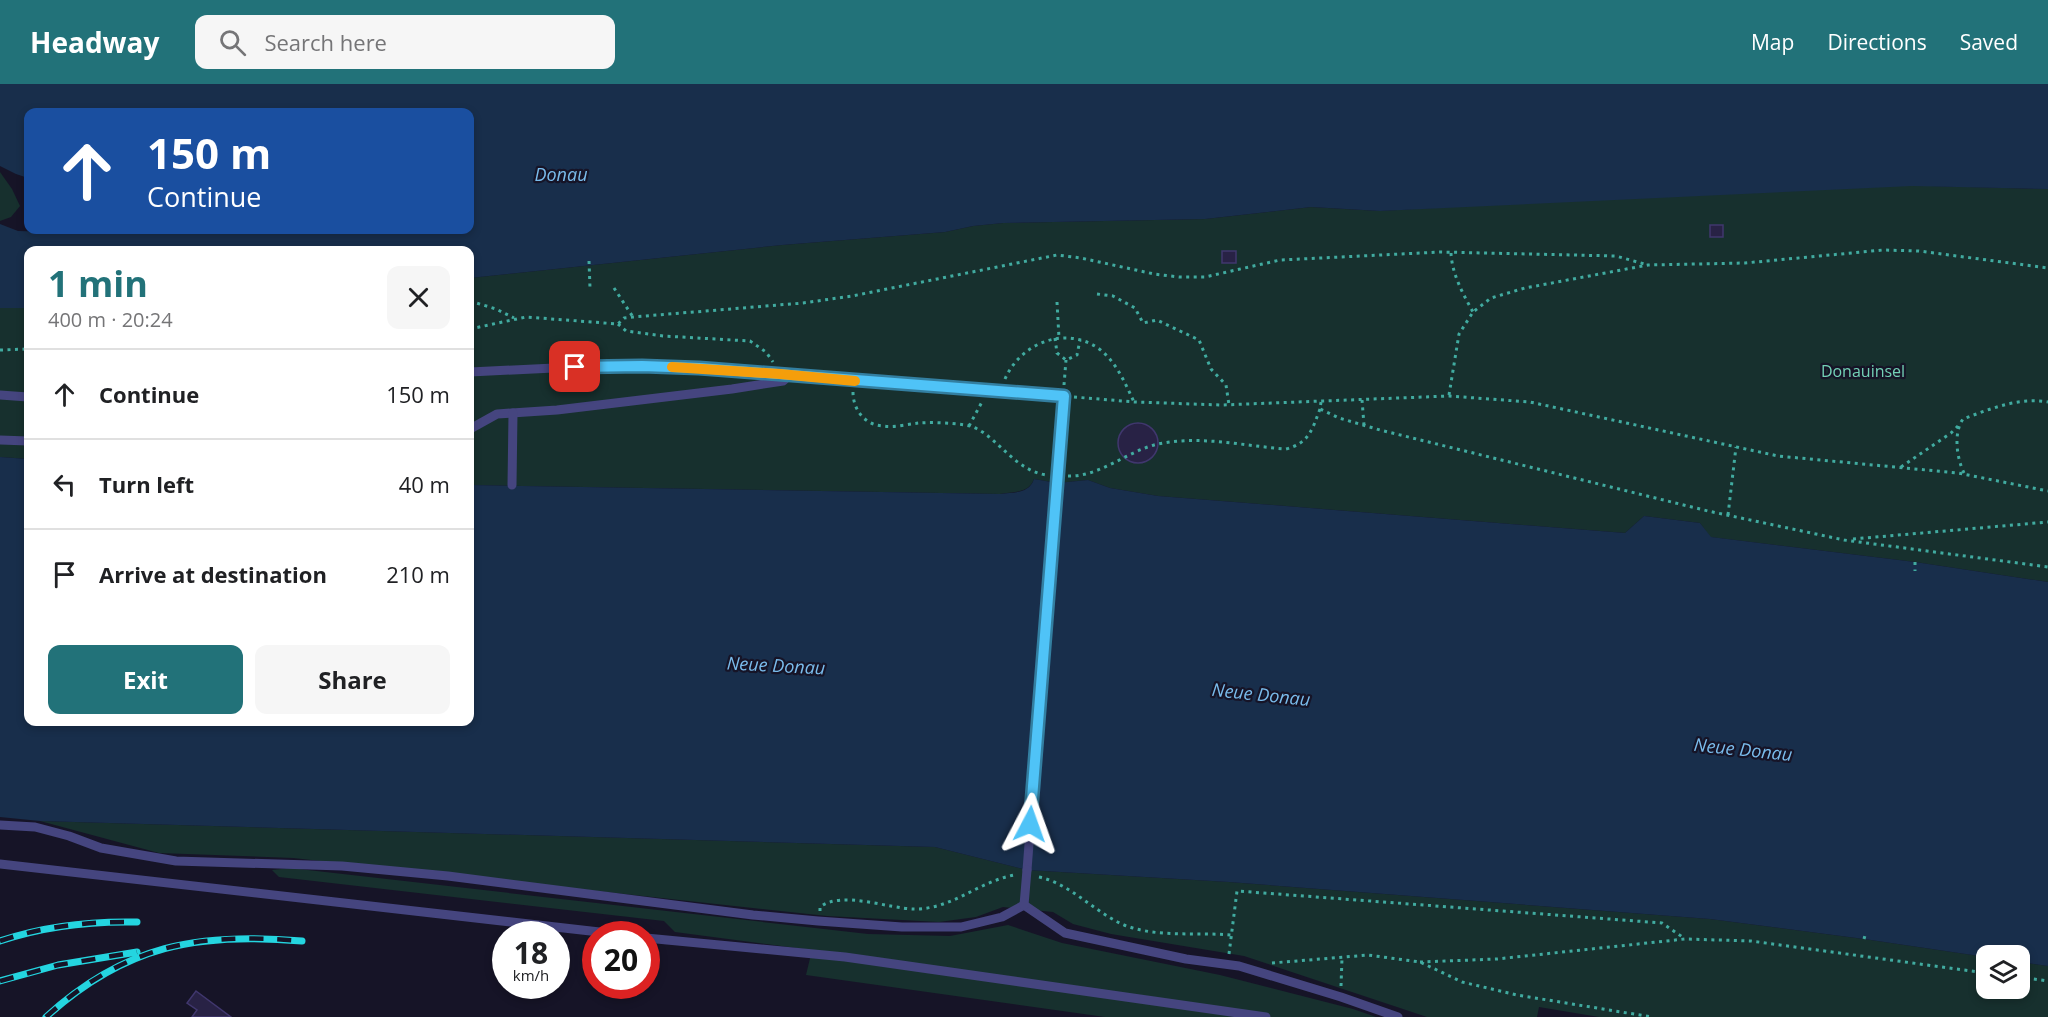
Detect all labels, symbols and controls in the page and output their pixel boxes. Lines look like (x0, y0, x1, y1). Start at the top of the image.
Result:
search box (195, 15, 615, 69)
text: Headway (30, 23, 159, 61)
icon: search (216, 26, 249, 59)
text: Search here (264, 27, 387, 57)
text: Map (1751, 28, 1794, 56)
text: Directions (1827, 28, 1927, 56)
text: Saved (1960, 28, 2018, 56)
text: 150 m (147, 124, 271, 181)
icon: ahead (48, 132, 126, 210)
water label: Donau (534, 162, 588, 186)
text: Continue (147, 178, 262, 215)
text: 1 min (48, 259, 148, 308)
button: close (387, 266, 450, 329)
text: 400 m · 20:24 (48, 306, 173, 333)
pin (549, 341, 600, 392)
icon: arrive (558, 350, 591, 383)
park label: Donauinsel (1821, 360, 1905, 382)
icon: ahead (48, 378, 81, 411)
text: Continue (99, 379, 199, 409)
text: 150 m (386, 379, 450, 409)
icon: left (48, 468, 81, 501)
text: Turn left (99, 469, 194, 499)
text: 40 m (399, 469, 450, 499)
icon: arrive (48, 558, 81, 591)
text: Arrive at destination (99, 559, 327, 589)
text: 210 m (386, 559, 450, 589)
button: Exit (48, 645, 243, 714)
button: Share (255, 645, 450, 714)
water label: Neue Donau (726, 650, 826, 680)
water label: Neue Donau (1211, 677, 1311, 711)
water label: Neue Donau (1693, 732, 1793, 766)
position arrow (998, 792, 1062, 856)
speed limit sign: 20 (582, 921, 660, 999)
text: 18 (514, 932, 548, 973)
map controls (1976, 945, 2030, 999)
button: layers (1976, 945, 2030, 999)
text: km/h (513, 965, 549, 985)

